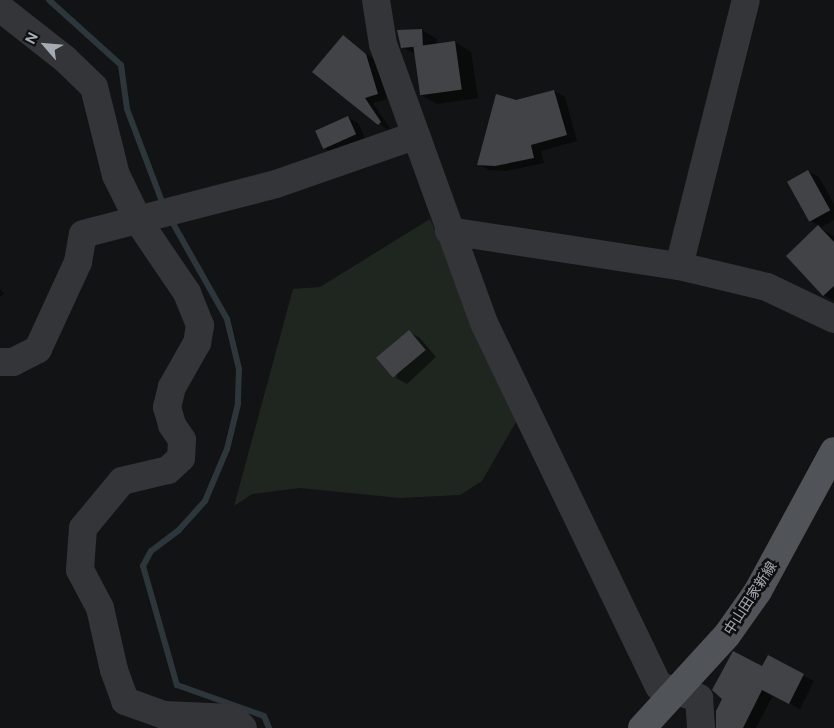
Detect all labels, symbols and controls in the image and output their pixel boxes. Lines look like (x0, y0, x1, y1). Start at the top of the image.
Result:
north arrow (20, 20, 70, 70)
text: N (22, 30, 41, 47)
street label: 中山田家新線 (720, 558, 780, 638)

